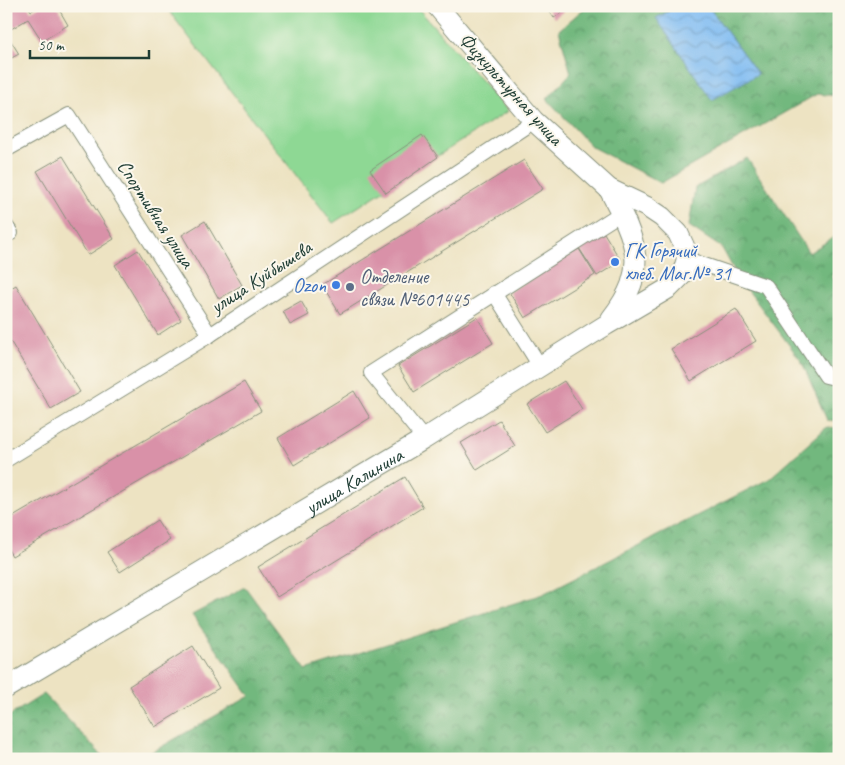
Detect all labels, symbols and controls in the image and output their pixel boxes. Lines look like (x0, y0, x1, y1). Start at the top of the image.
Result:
street label: Физкультурная улица (453, 27, 570, 153)
scale bar (30, 28, 149, 60)
text: 50 m (38, 36, 65, 55)
street label: Спортивная улица (112, 155, 201, 274)
street label: улица Куйбышева (205, 234, 318, 320)
place label: ГК Горячий хлеб. Маг.№ 31 (625, 238, 732, 286)
marker: ГК Горячий хлеб. Маг.№ 31 (609, 256, 621, 268)
place label: Отделение связи №601445 (360, 264, 470, 312)
place label: Ozon (293, 273, 327, 298)
marker: Ozon (330, 279, 342, 291)
marker: Отделение связи №601445 (344, 281, 356, 293)
street label: улица Калинина (300, 441, 408, 520)

